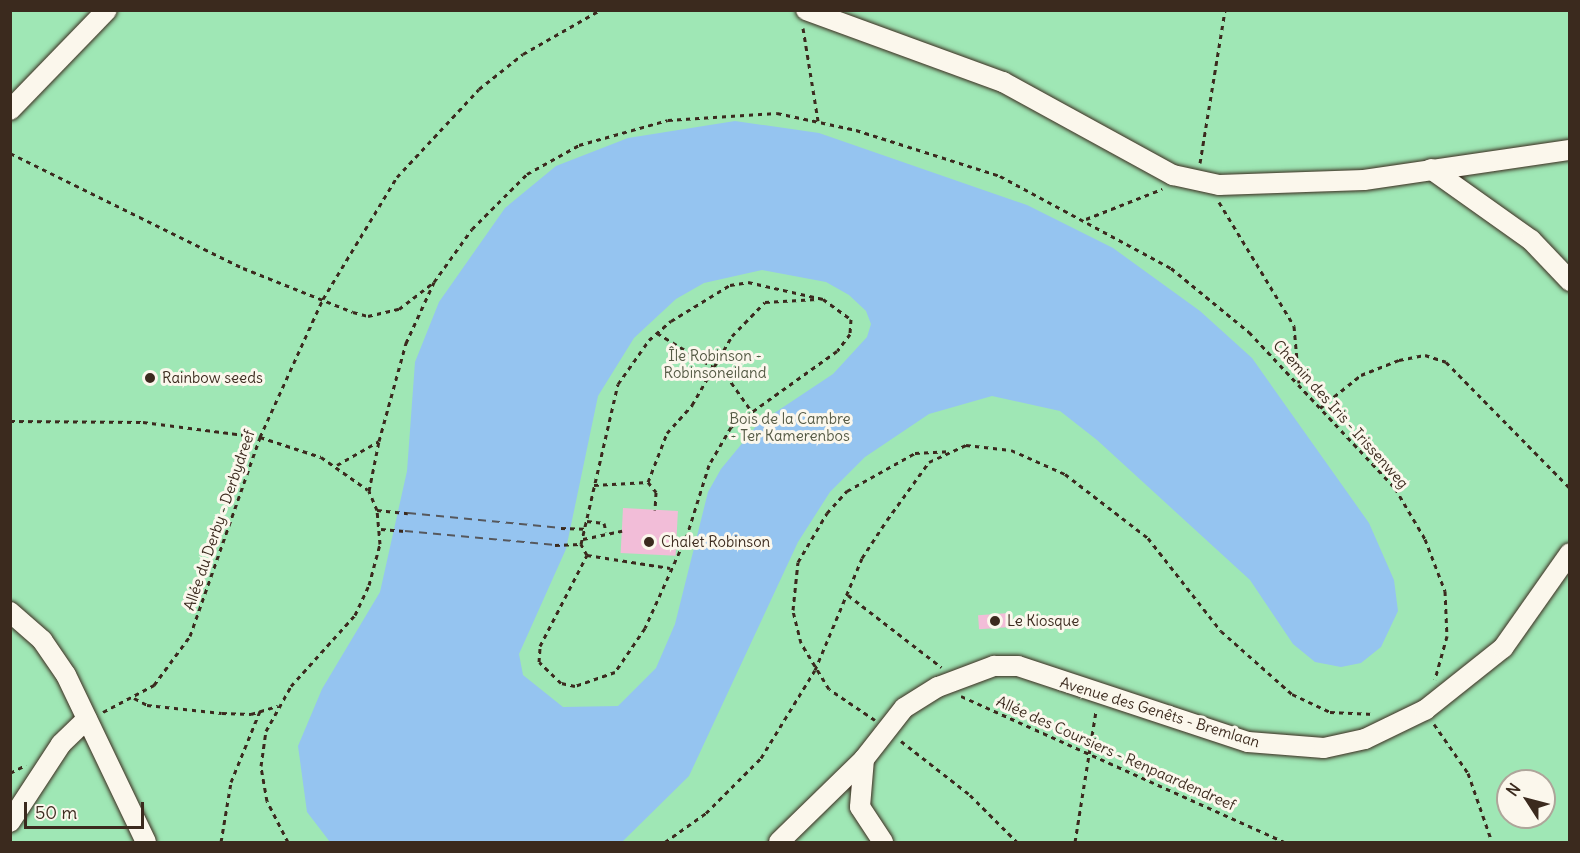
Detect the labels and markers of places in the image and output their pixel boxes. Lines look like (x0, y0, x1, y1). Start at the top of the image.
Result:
place label: Rainbow seeds (162, 369, 263, 387)
marker: Rainbow seeds (143, 371, 157, 385)
place label: Chalet Robinson (661, 533, 770, 551)
marker: Chalet Robinson (642, 535, 656, 549)
place label: Le Kiosque (1007, 612, 1079, 630)
marker: Le Kiosque (988, 614, 1002, 628)

